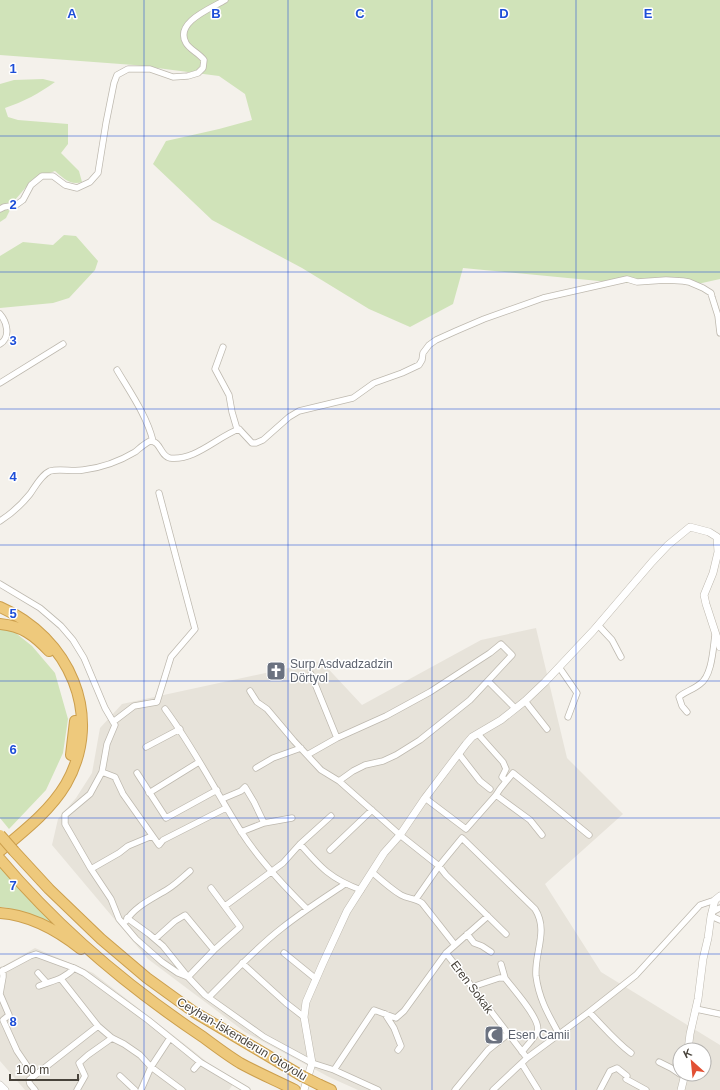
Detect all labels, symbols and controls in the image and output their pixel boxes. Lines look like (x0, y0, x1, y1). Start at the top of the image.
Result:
text: A (67, 6, 77, 21)
text: B (211, 6, 221, 21)
text: C (355, 6, 365, 21)
text: D (499, 6, 509, 21)
text: E (644, 6, 653, 21)
text: 1 (9, 61, 17, 76)
text: 2 (9, 197, 17, 212)
text: 3 (9, 333, 17, 348)
text: 4 (9, 469, 17, 484)
text: 5 (9, 606, 17, 621)
place label: Surp Asdvadzadzin Dörtyol (290, 657, 393, 685)
church icon: Surp Asdvadzadzin Dörtyol (265, 660, 287, 682)
text: 6 (9, 742, 17, 757)
text: 7 (9, 878, 17, 893)
street label: Eren Sokak (448, 958, 497, 1017)
street label: Ceyhan-İskenderun Otoyolu (174, 995, 310, 1083)
text: 8 (9, 1014, 17, 1029)
mosque icon: Esen Camii (483, 1024, 505, 1046)
place label: Esen Camii (508, 1028, 569, 1042)
north arrow (672, 1042, 712, 1082)
text: K (681, 1046, 694, 1060)
scale bar (10, 1056, 78, 1082)
text: 100 m (16, 1063, 49, 1077)

